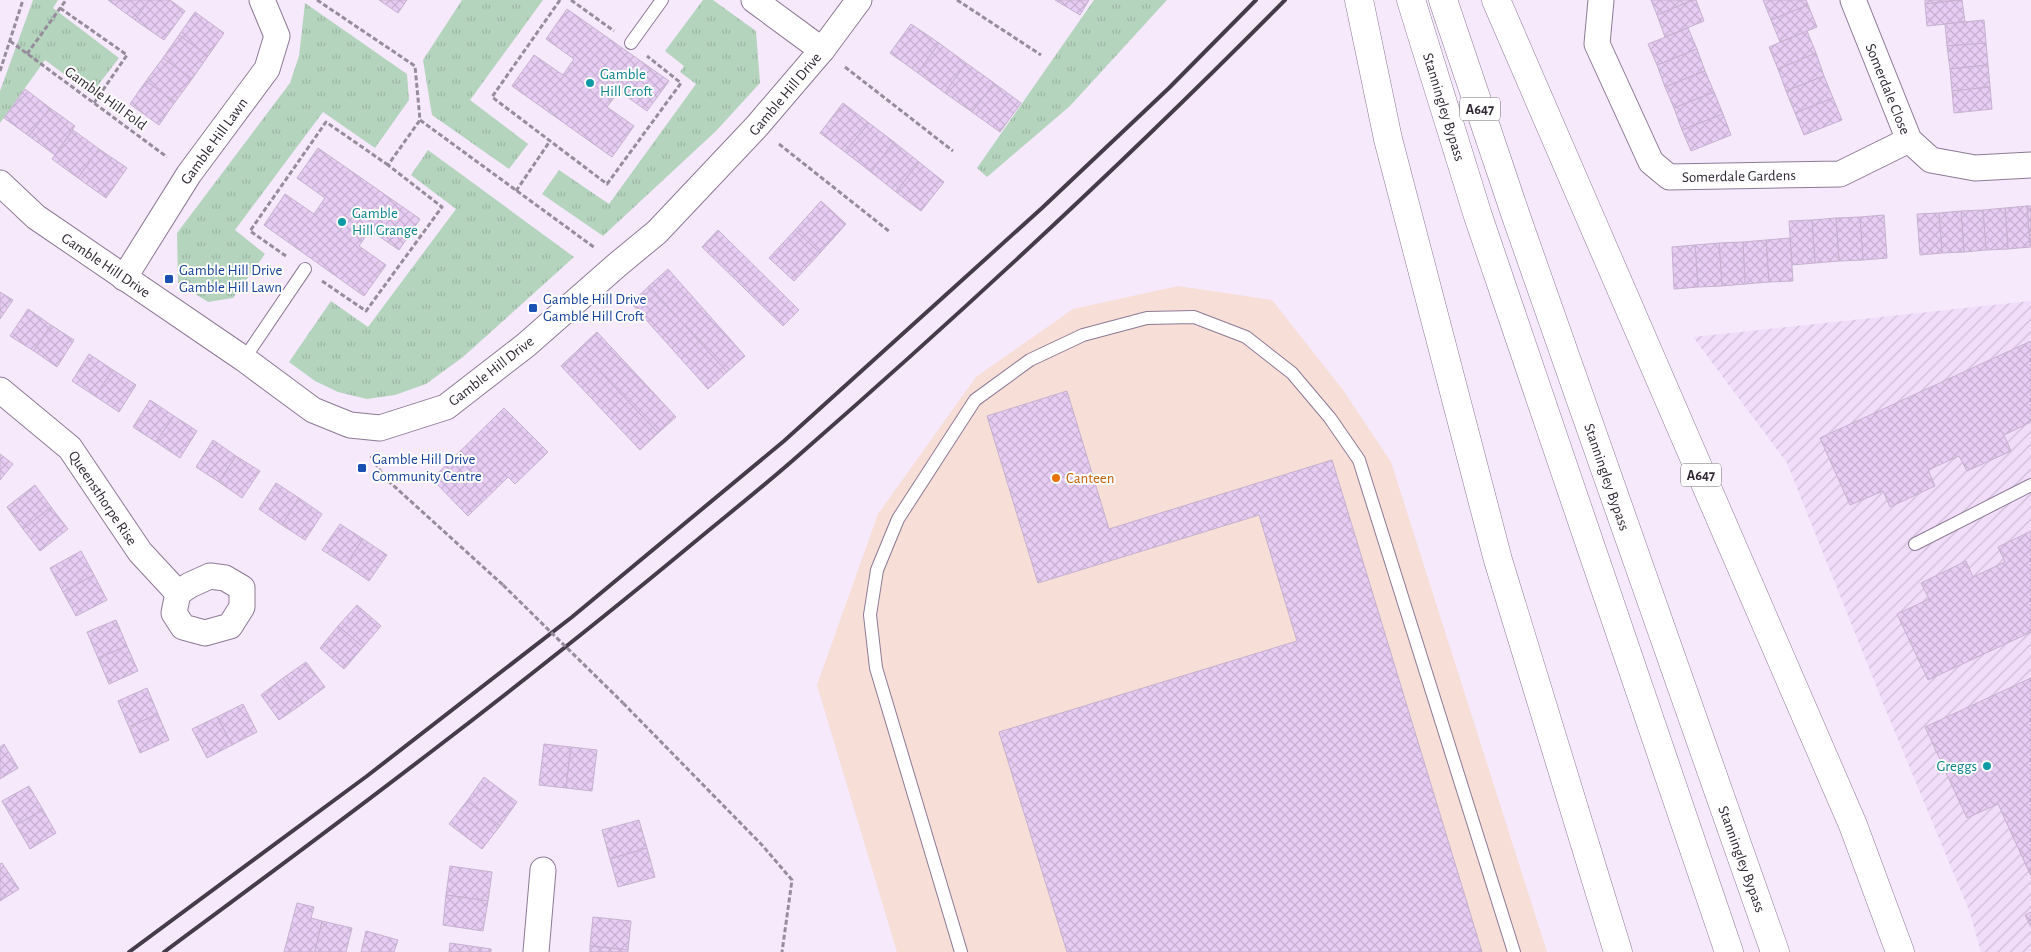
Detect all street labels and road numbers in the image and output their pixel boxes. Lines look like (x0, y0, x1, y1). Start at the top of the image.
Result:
street label: Somerdale Close (1862, 41, 1913, 137)
street label: Gamble Hill Drive (746, 50, 824, 139)
street label: Stanningley Bypass (1420, 51, 1467, 163)
street label: Gamble Hill Fold (62, 64, 150, 133)
street label: Gamble Hill Lawn (178, 95, 251, 187)
road number: A647 (1460, 98, 1500, 120)
street label: Somerdale Gardens (1682, 168, 1796, 185)
street label: Gamble Hill Drive (59, 230, 153, 301)
street label: Gamble Hill Drive (446, 334, 537, 409)
street label: Stanningley Bypass (1581, 422, 1632, 533)
street label: Queensthorpe Rise (65, 448, 140, 548)
road number: A647 (1681, 464, 1721, 486)
street label: Stanningley Bypass (1715, 804, 1768, 914)

